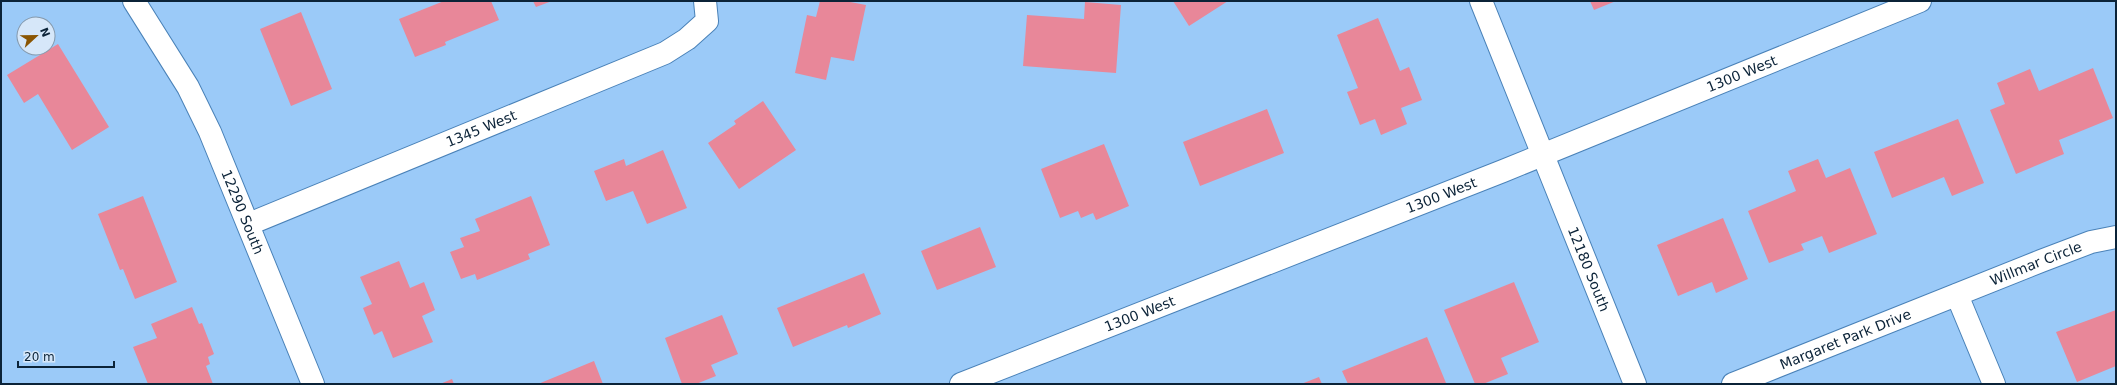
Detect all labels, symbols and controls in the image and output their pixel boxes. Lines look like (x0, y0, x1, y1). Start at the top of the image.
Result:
north arrow (16, 16, 56, 56)
text: N (37, 26, 53, 39)
street label: 1300 West (1704, 52, 1780, 95)
street label: 1345 West (444, 107, 519, 150)
street label: 12290 South (218, 167, 267, 257)
street label: 1300 West (1404, 174, 1479, 216)
street label: 12180 South (1565, 225, 1613, 314)
street label: Willmar Circle (1988, 238, 2084, 289)
street label: 1300 West (1102, 293, 1178, 335)
street label: Margaret Park Drive (1777, 306, 1913, 372)
scale bar (18, 343, 114, 369)
text: 20 m (24, 350, 55, 364)

